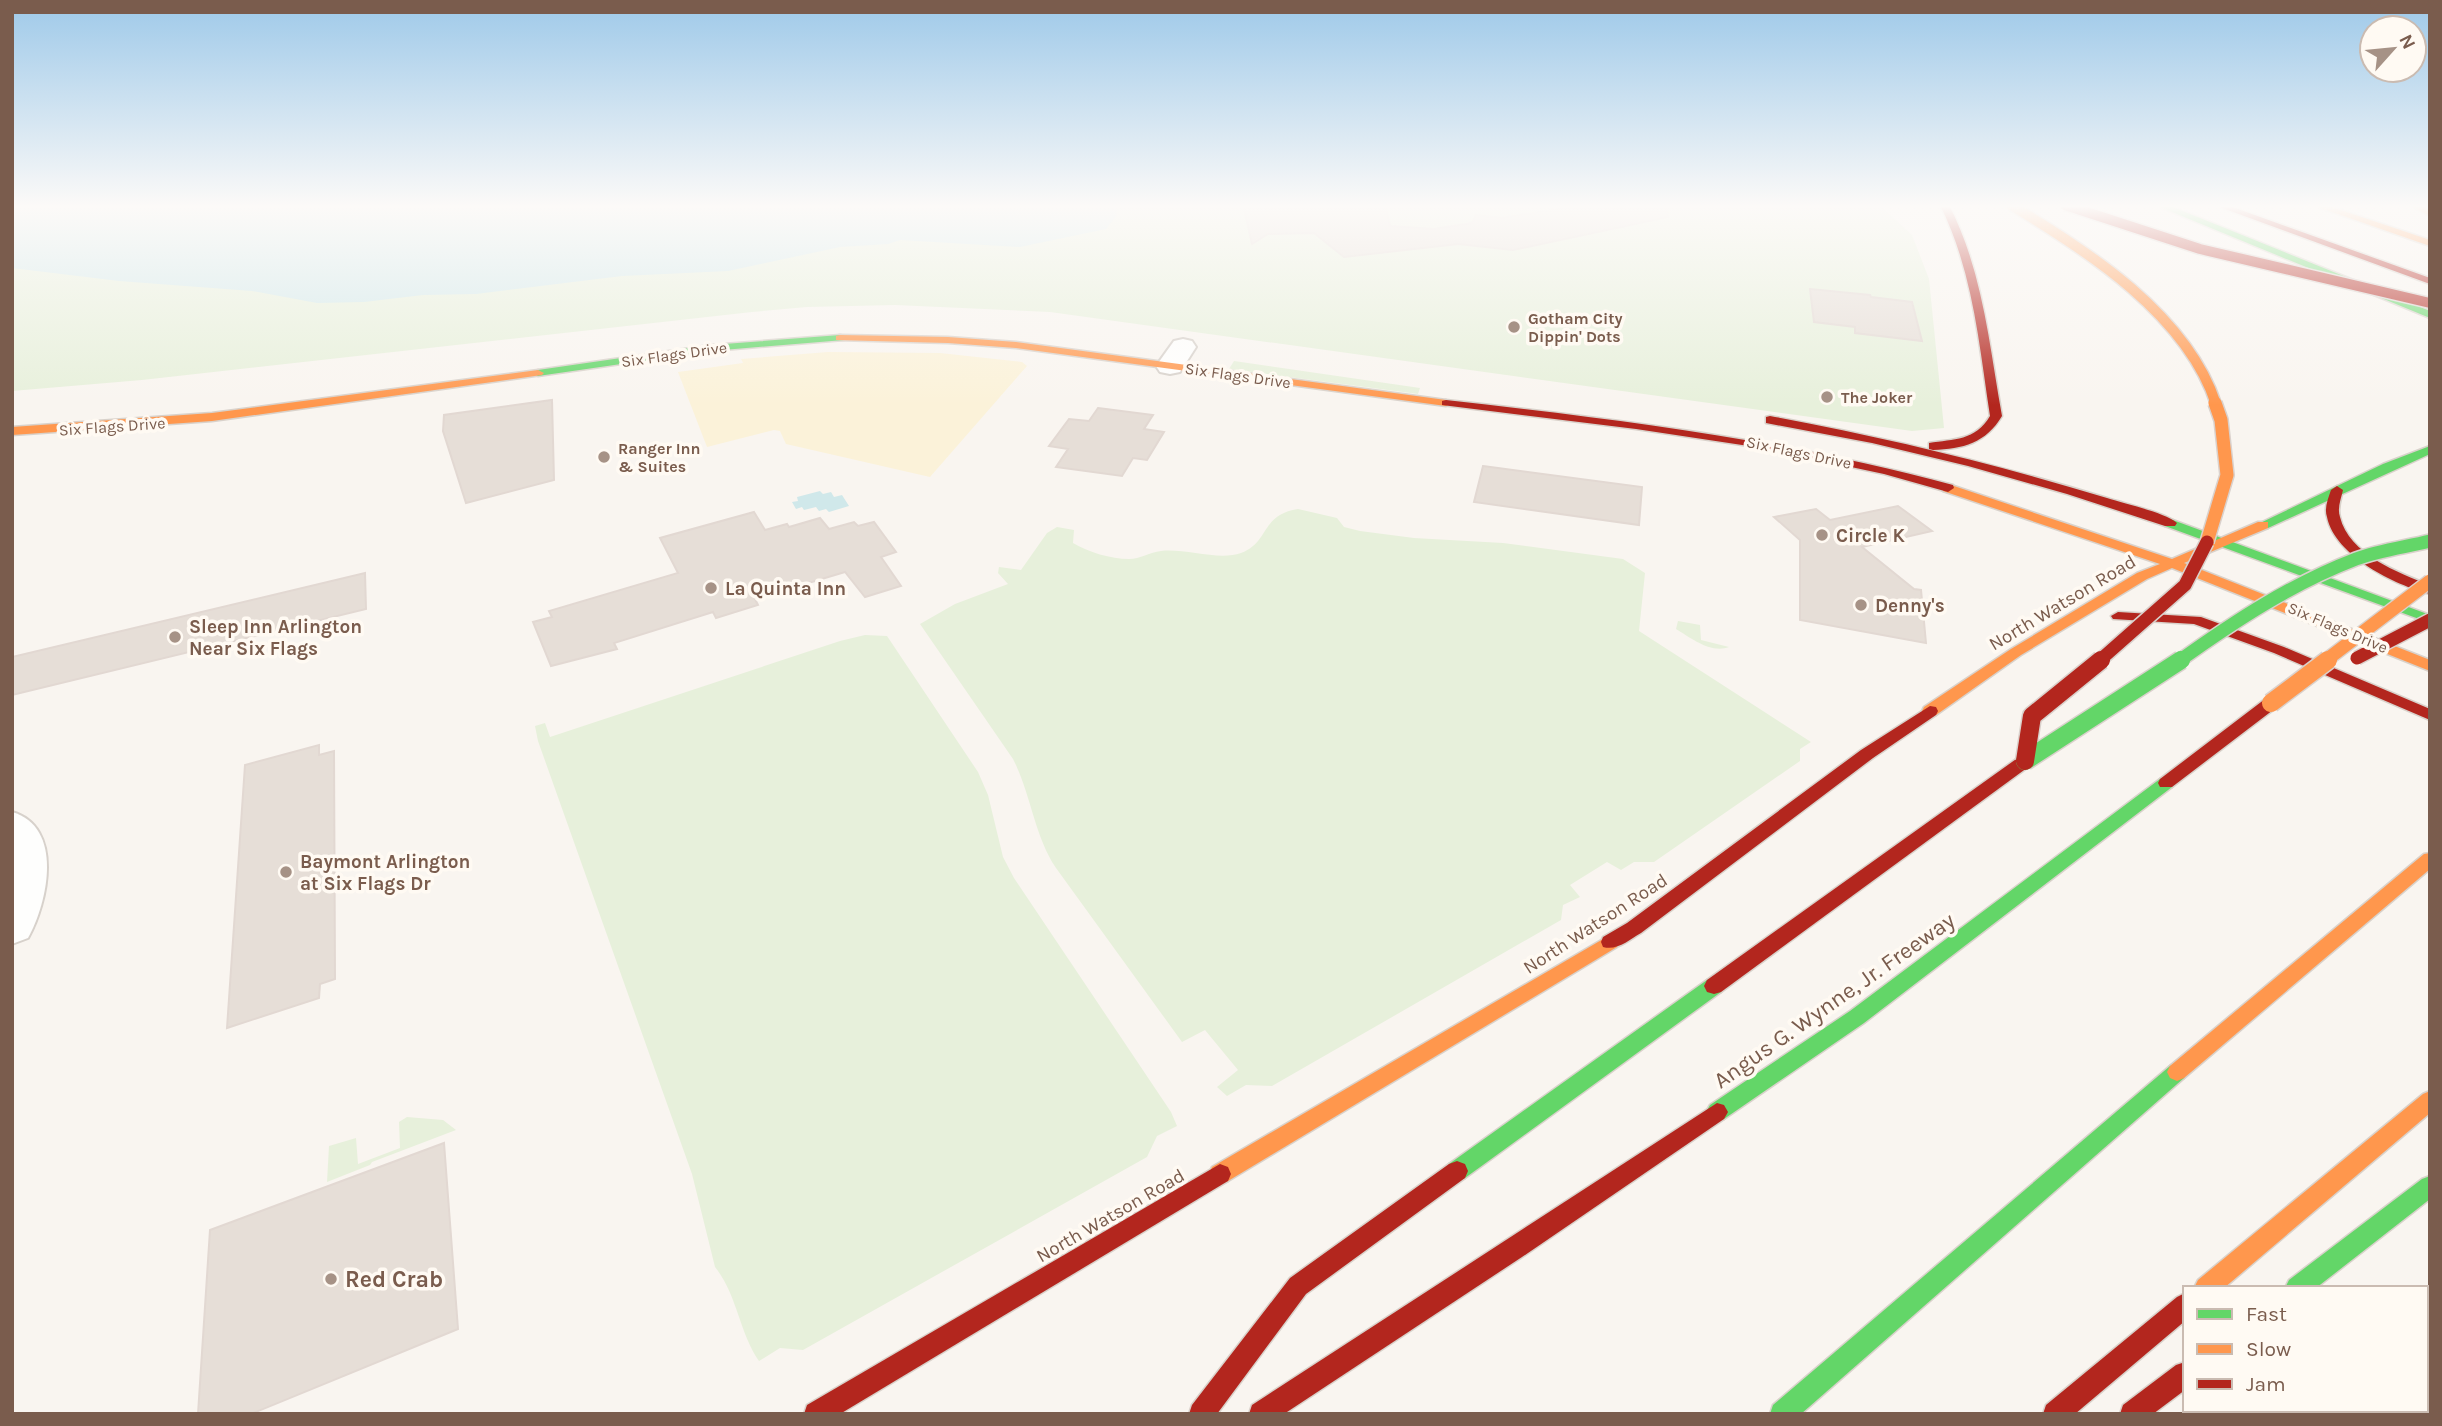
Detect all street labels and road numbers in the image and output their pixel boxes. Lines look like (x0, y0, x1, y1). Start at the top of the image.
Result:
street label: Six Flags Drive (620, 338, 728, 371)
street label: Six Flags Drive (1184, 359, 1292, 392)
street label: Six Flags Drive (58, 413, 166, 440)
street label: Six Flags Drive (1745, 432, 1853, 473)
street label: North Watson Road (1985, 550, 2140, 655)
street label: Six Flags Drive (2285, 598, 2391, 657)
street label: North Watson Road (1519, 869, 1672, 979)
street label: Angus G. Wynne, Jr. Freeway (1708, 907, 1960, 1094)
street label: North Watson Road (1032, 1164, 1189, 1267)

